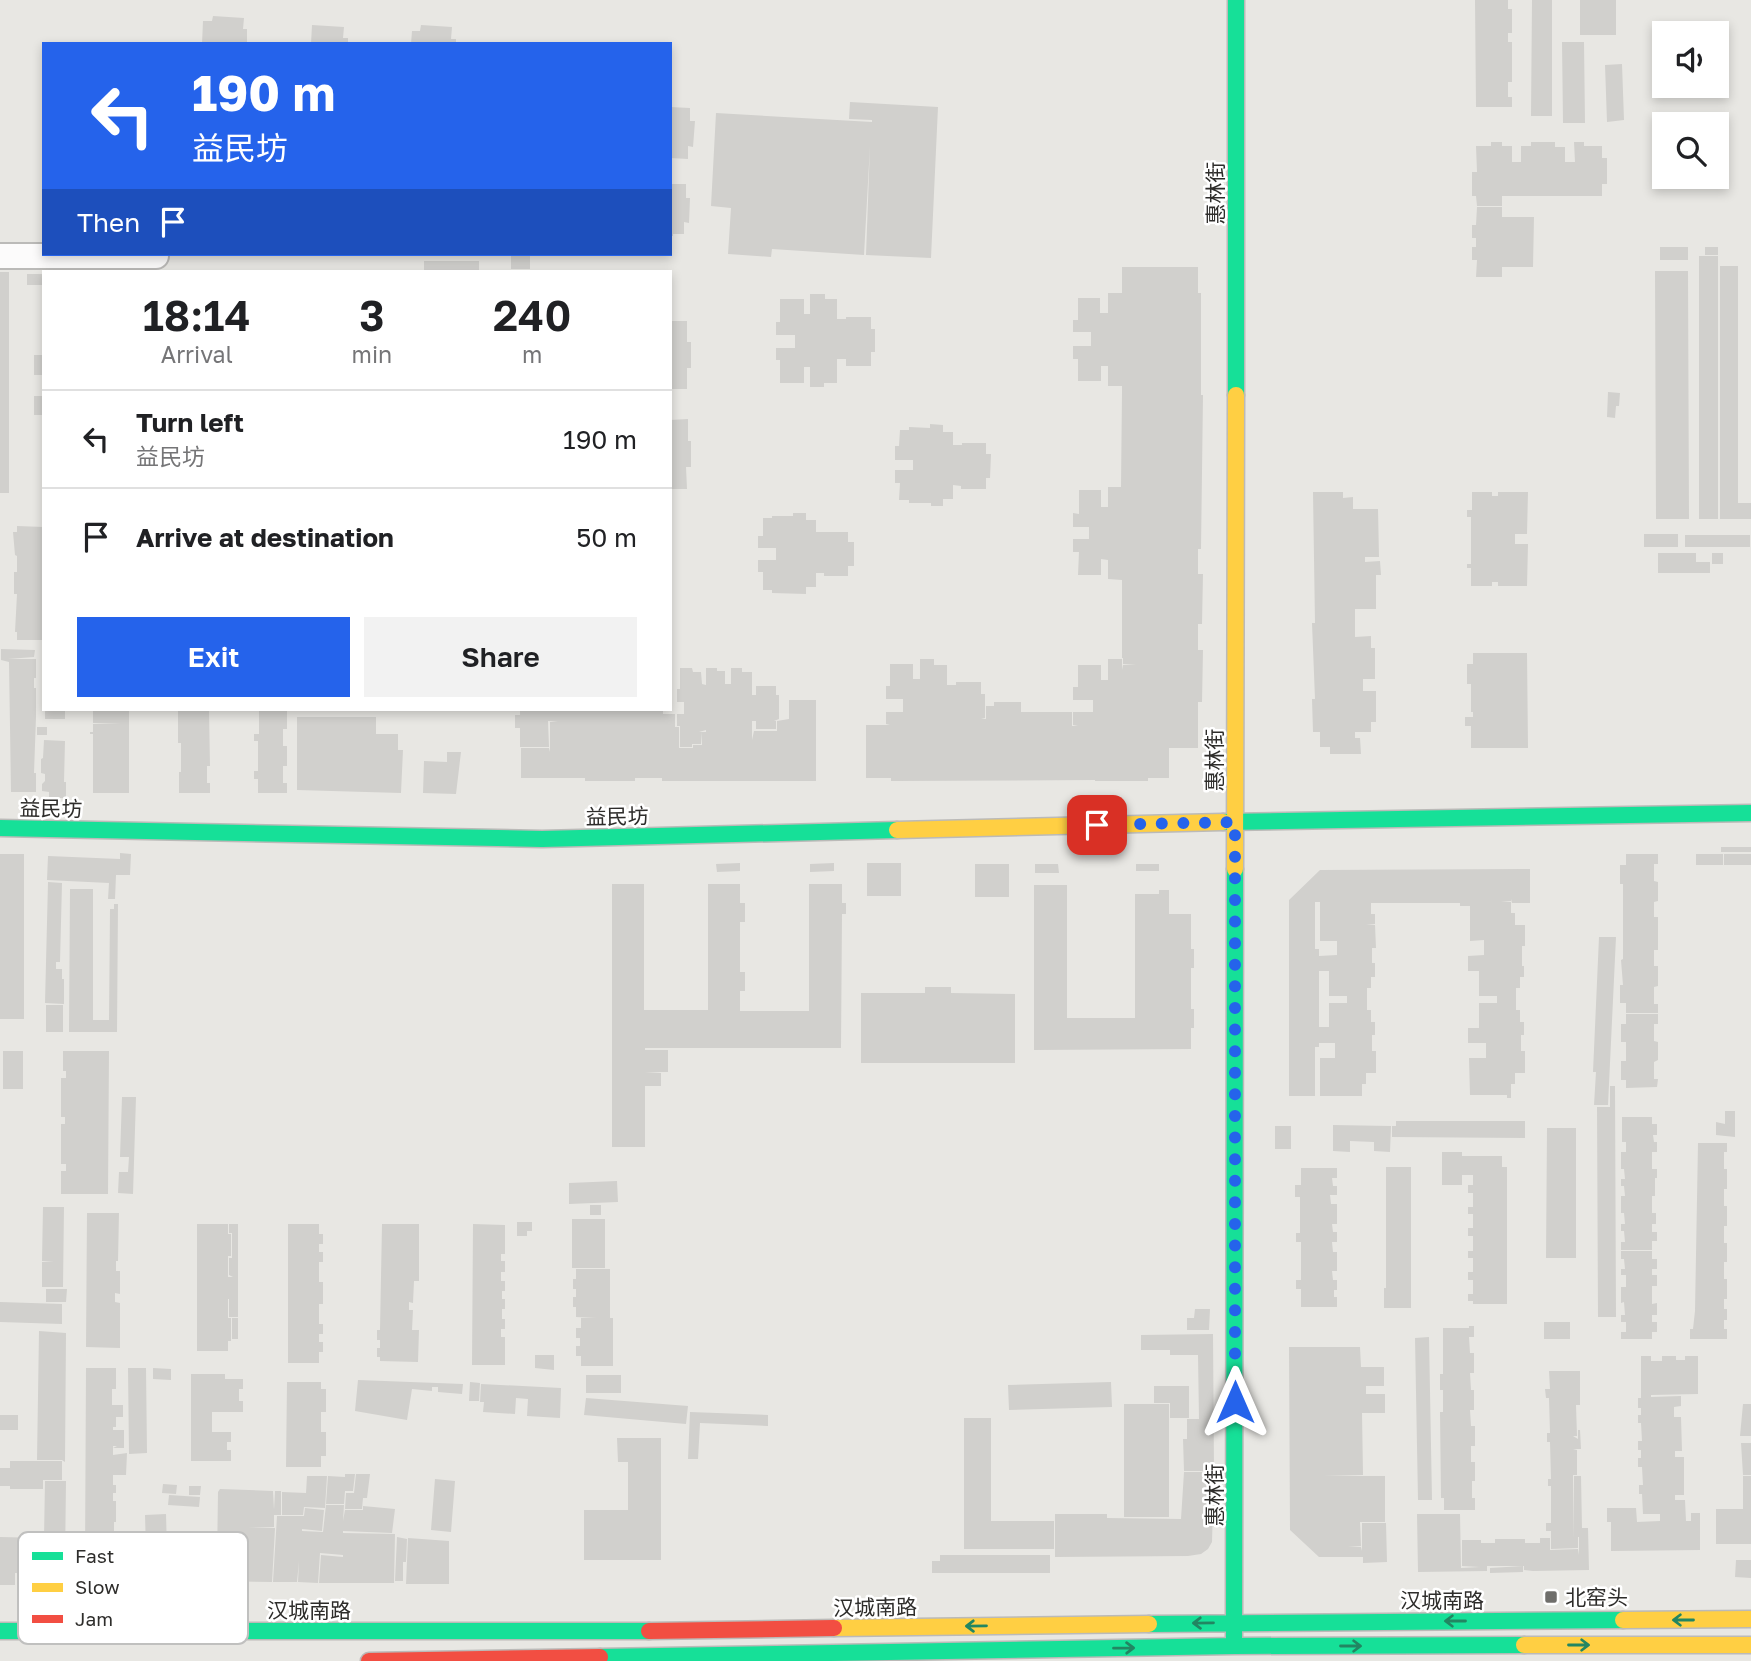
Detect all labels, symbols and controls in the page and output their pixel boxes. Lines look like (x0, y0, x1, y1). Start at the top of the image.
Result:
map controls (1652, 21, 1729, 189)
button: sound (1652, 21, 1729, 98)
text: 190 m (192, 63, 335, 122)
icon: left (77, 70, 168, 161)
button: search (1652, 112, 1729, 189)
text: 益民坊 (192, 129, 288, 167)
street label: 惠林街 (1202, 162, 1228, 225)
icon: arrive (154, 203, 192, 241)
text: Then (77, 207, 140, 238)
text: 18:14 (143, 290, 251, 340)
text: 3 (359, 290, 385, 340)
text: 240 (493, 290, 571, 340)
text: Arrival (161, 340, 233, 368)
text: min (352, 340, 392, 368)
text: m (522, 340, 542, 368)
text: Turn left (136, 407, 244, 438)
icon: left (77, 420, 115, 458)
text: 190 m (563, 424, 637, 455)
text: 益民坊 (136, 442, 205, 470)
icon: arrive (77, 518, 115, 556)
text: Arrive at destination (136, 522, 394, 553)
text: 50 m (576, 522, 637, 553)
button: Exit (77, 617, 350, 697)
button: Share (364, 617, 637, 697)
street label: 惠林街 (1201, 729, 1227, 792)
street label: 益民坊 (19, 794, 83, 822)
pin (1067, 795, 1127, 855)
street label: 益民坊 (585, 802, 649, 830)
icon: arrive (1078, 806, 1116, 844)
position arrow (1198, 1365, 1272, 1439)
street label: 惠林街 (1201, 1464, 1227, 1527)
legend (18, 1532, 248, 1644)
text: Fast (75, 1544, 114, 1567)
text: Slow (75, 1575, 120, 1598)
place label: 北窑头 (1565, 1584, 1628, 1610)
street label: 汉城南路 (1400, 1587, 1484, 1613)
marker: 北窑头 (1543, 1589, 1559, 1605)
street label: 汉城南路 (833, 1593, 917, 1621)
street label: 汉城南路 (267, 1597, 351, 1623)
text: Jam (75, 1607, 113, 1630)
one-way arrow (1672, 1613, 1695, 1626)
one-way arrow (1444, 1614, 1467, 1628)
one-way arrow (1192, 1616, 1215, 1630)
one-way arrow (965, 1619, 988, 1633)
one-way arrow (1567, 1638, 1590, 1652)
one-way arrow (1339, 1639, 1362, 1653)
one-way arrow (1112, 1641, 1135, 1655)

